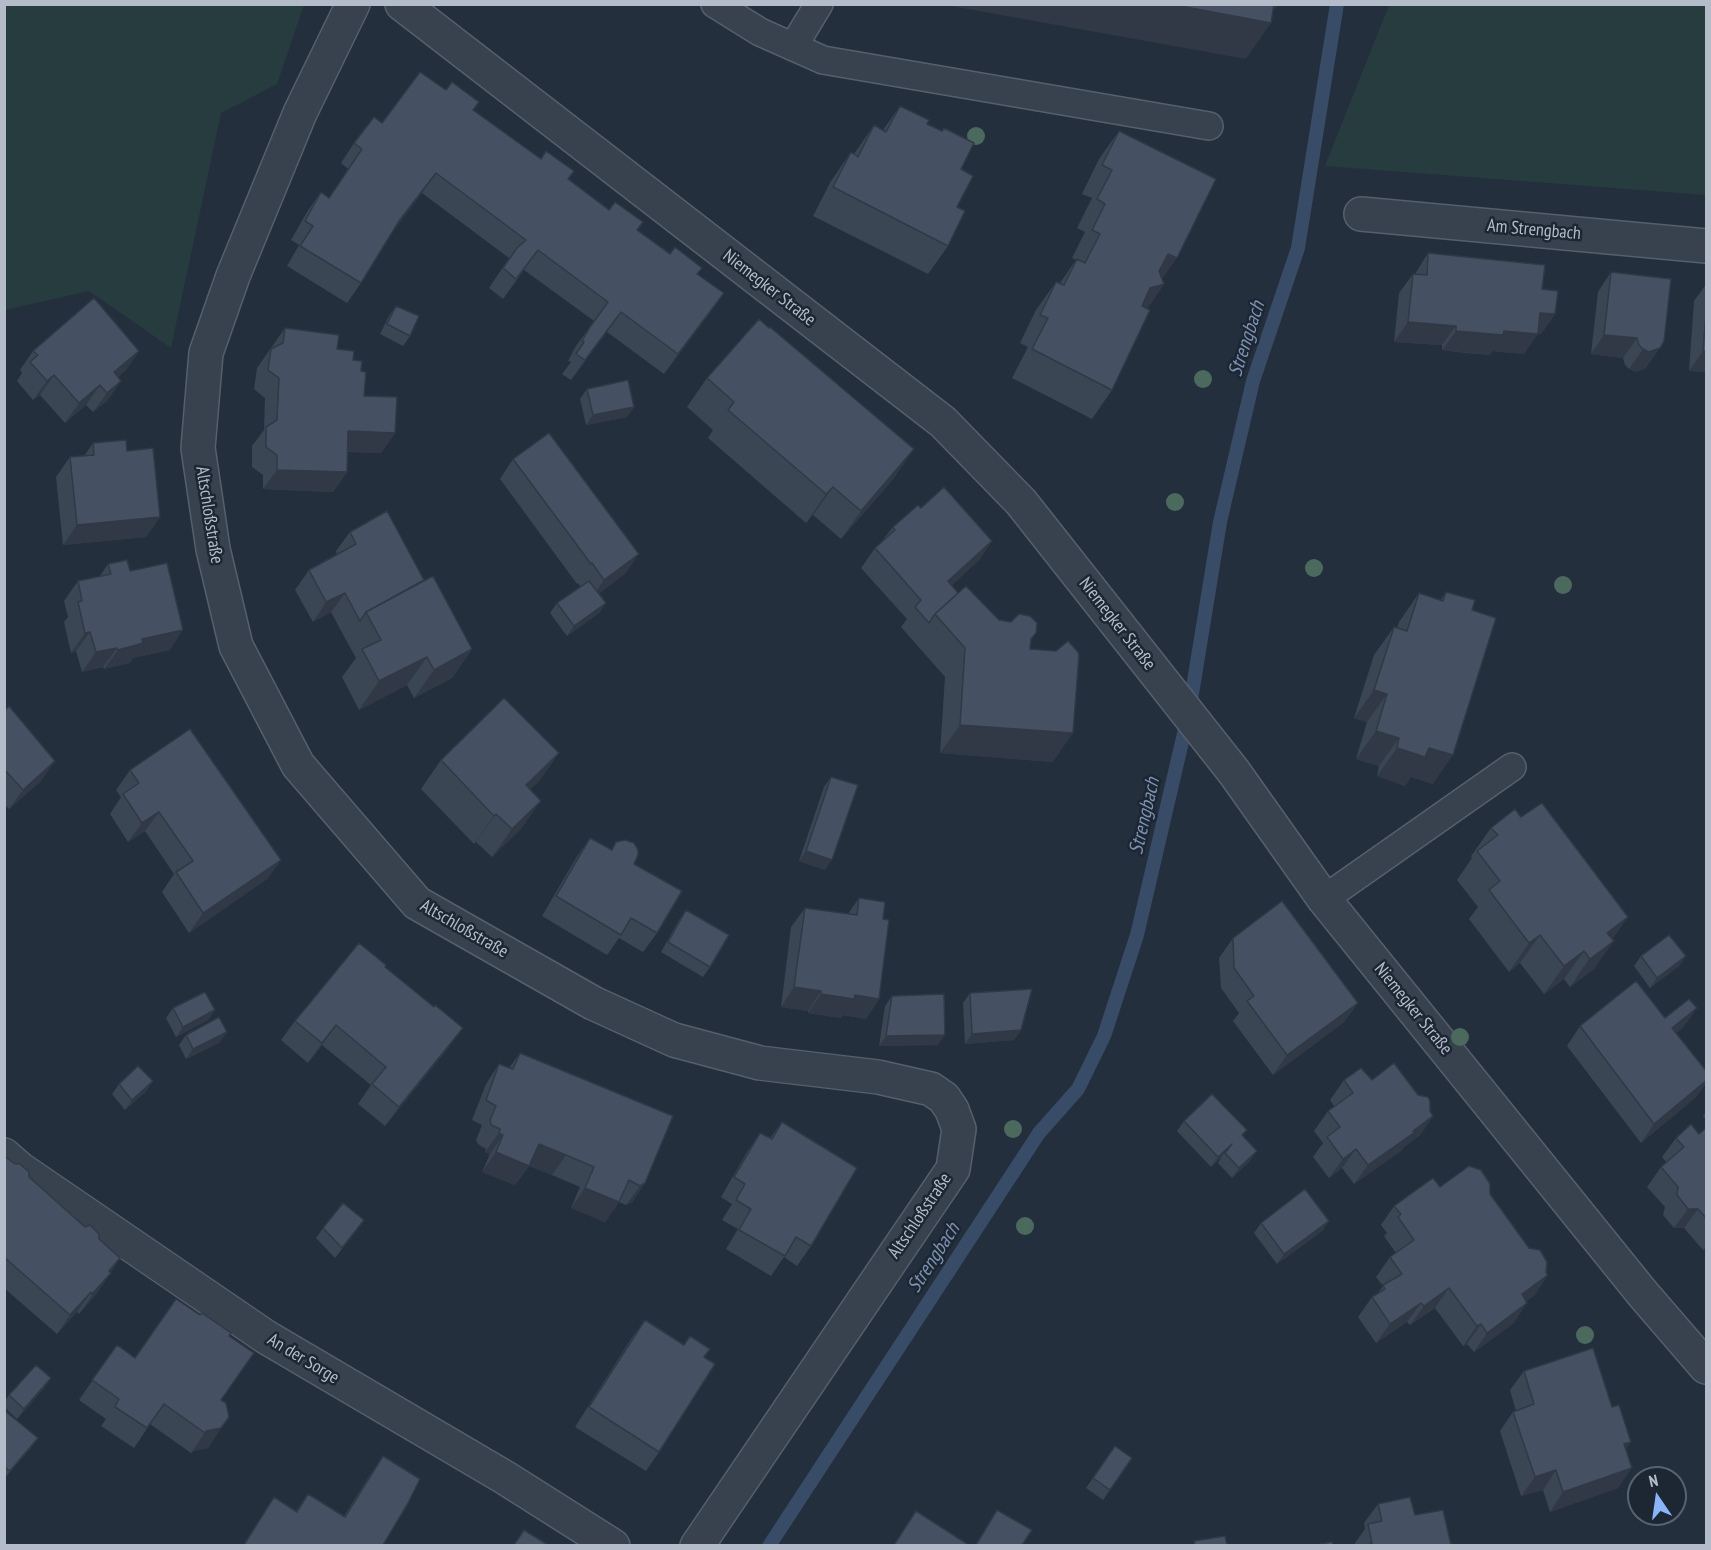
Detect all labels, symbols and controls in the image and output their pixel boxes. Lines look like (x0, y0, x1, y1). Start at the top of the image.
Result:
street label: Am Strengbach (1486, 215, 1582, 245)
street label: Niemegker Straße (718, 245, 820, 331)
water label: Strengbach (1224, 298, 1270, 380)
street label: Altschloßstraße (191, 465, 227, 565)
street label: Niemegker Straße (1074, 573, 1160, 675)
water label: Strengbach (1125, 775, 1165, 857)
street label: Altschloßstraße (416, 895, 512, 963)
street label: Niemegker Straße (1369, 959, 1457, 1059)
street label: Altschloßstraße (884, 1169, 956, 1263)
water label: Strengbach (903, 1219, 965, 1297)
street label: An der Sorge (263, 1329, 343, 1389)
north arrow (1627, 1466, 1687, 1526)
text: N (1647, 1470, 1660, 1491)

